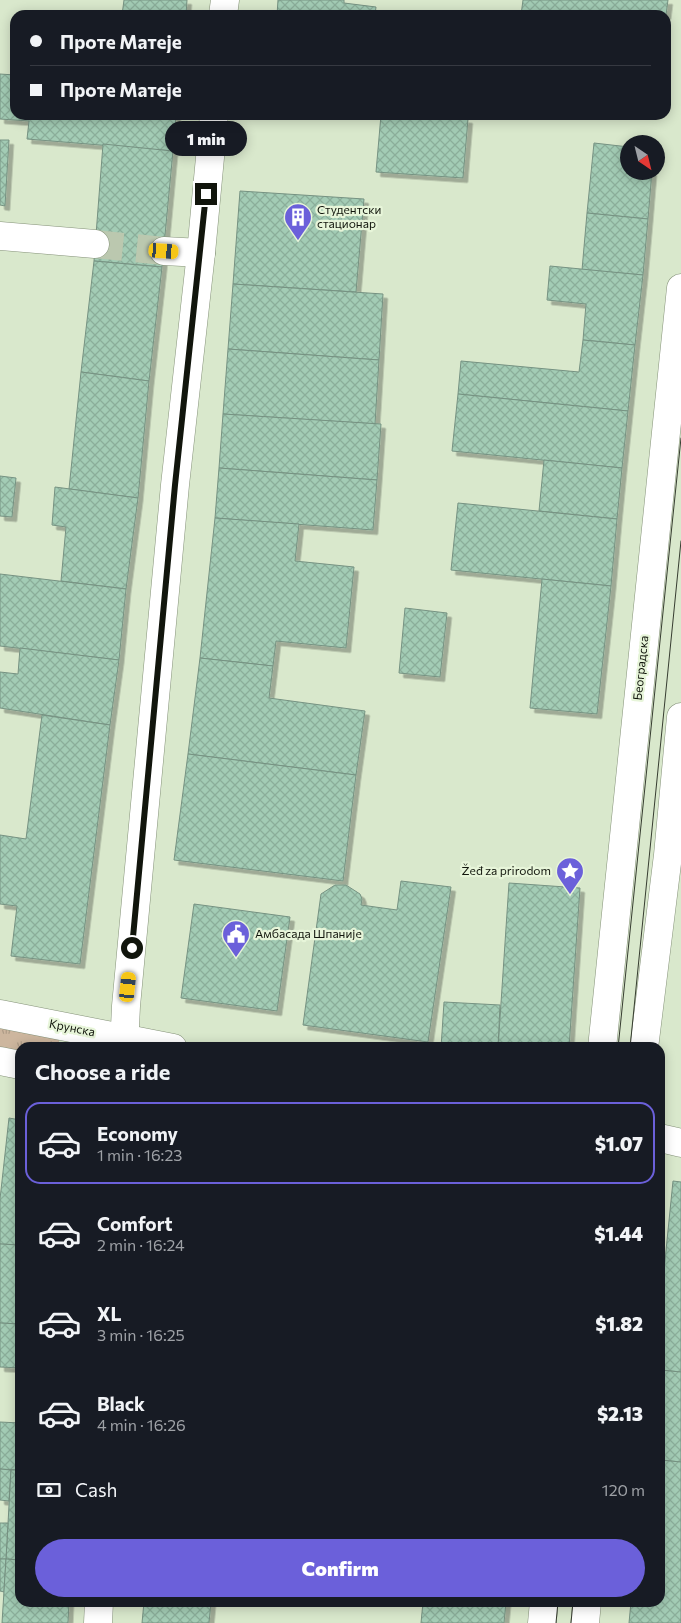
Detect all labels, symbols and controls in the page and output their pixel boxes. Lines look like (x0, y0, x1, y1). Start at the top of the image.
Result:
text: Проте Матеје (60, 30, 182, 53)
text: Проте Матеје (60, 78, 182, 101)
callout: 1 min (165, 121, 247, 156)
text: 1 min (187, 129, 225, 148)
north arrow (620, 135, 665, 180)
map controls (620, 135, 665, 180)
route end (195, 183, 217, 205)
building icon: Студентски стационар (283, 202, 313, 241)
place label: Студентски стационар (317, 202, 381, 230)
car (148, 242, 179, 260)
street label: Београдска (630, 635, 650, 701)
place icon: Žeđ za prirodom (555, 856, 585, 895)
place label: Žeđ za prirodom (462, 863, 551, 877)
public building icon: Амбасада Шпаније (221, 919, 251, 958)
place label: Амбасада Шпаније (255, 926, 362, 940)
route start (121, 937, 143, 959)
car (118, 971, 137, 1003)
street label: Крунска (48, 1016, 96, 1038)
text: Choose a ride (35, 1058, 170, 1085)
icon: car (37, 1121, 82, 1166)
text: Economy (97, 1122, 178, 1145)
text: $1.07 (595, 1132, 643, 1155)
text: 1 min · 16:23 (97, 1145, 182, 1164)
icon: car (37, 1211, 82, 1256)
text: Comfort (97, 1212, 173, 1235)
text: $1.44 (594, 1222, 643, 1245)
text: 2 min · 16:24 (97, 1235, 185, 1254)
icon: car (37, 1301, 82, 1346)
text: XL (97, 1302, 122, 1325)
text: $1.82 (595, 1312, 643, 1335)
text: 3 min · 16:25 (97, 1325, 185, 1344)
icon: car (37, 1391, 82, 1436)
text: Black (97, 1392, 145, 1415)
text: $2.13 (597, 1402, 643, 1425)
text: 4 min · 16:26 (97, 1415, 186, 1434)
icon: cash (35, 1476, 63, 1504)
text: Cash (75, 1478, 117, 1501)
text: 120 m (602, 1480, 645, 1499)
button: Confirm (35, 1539, 645, 1597)

